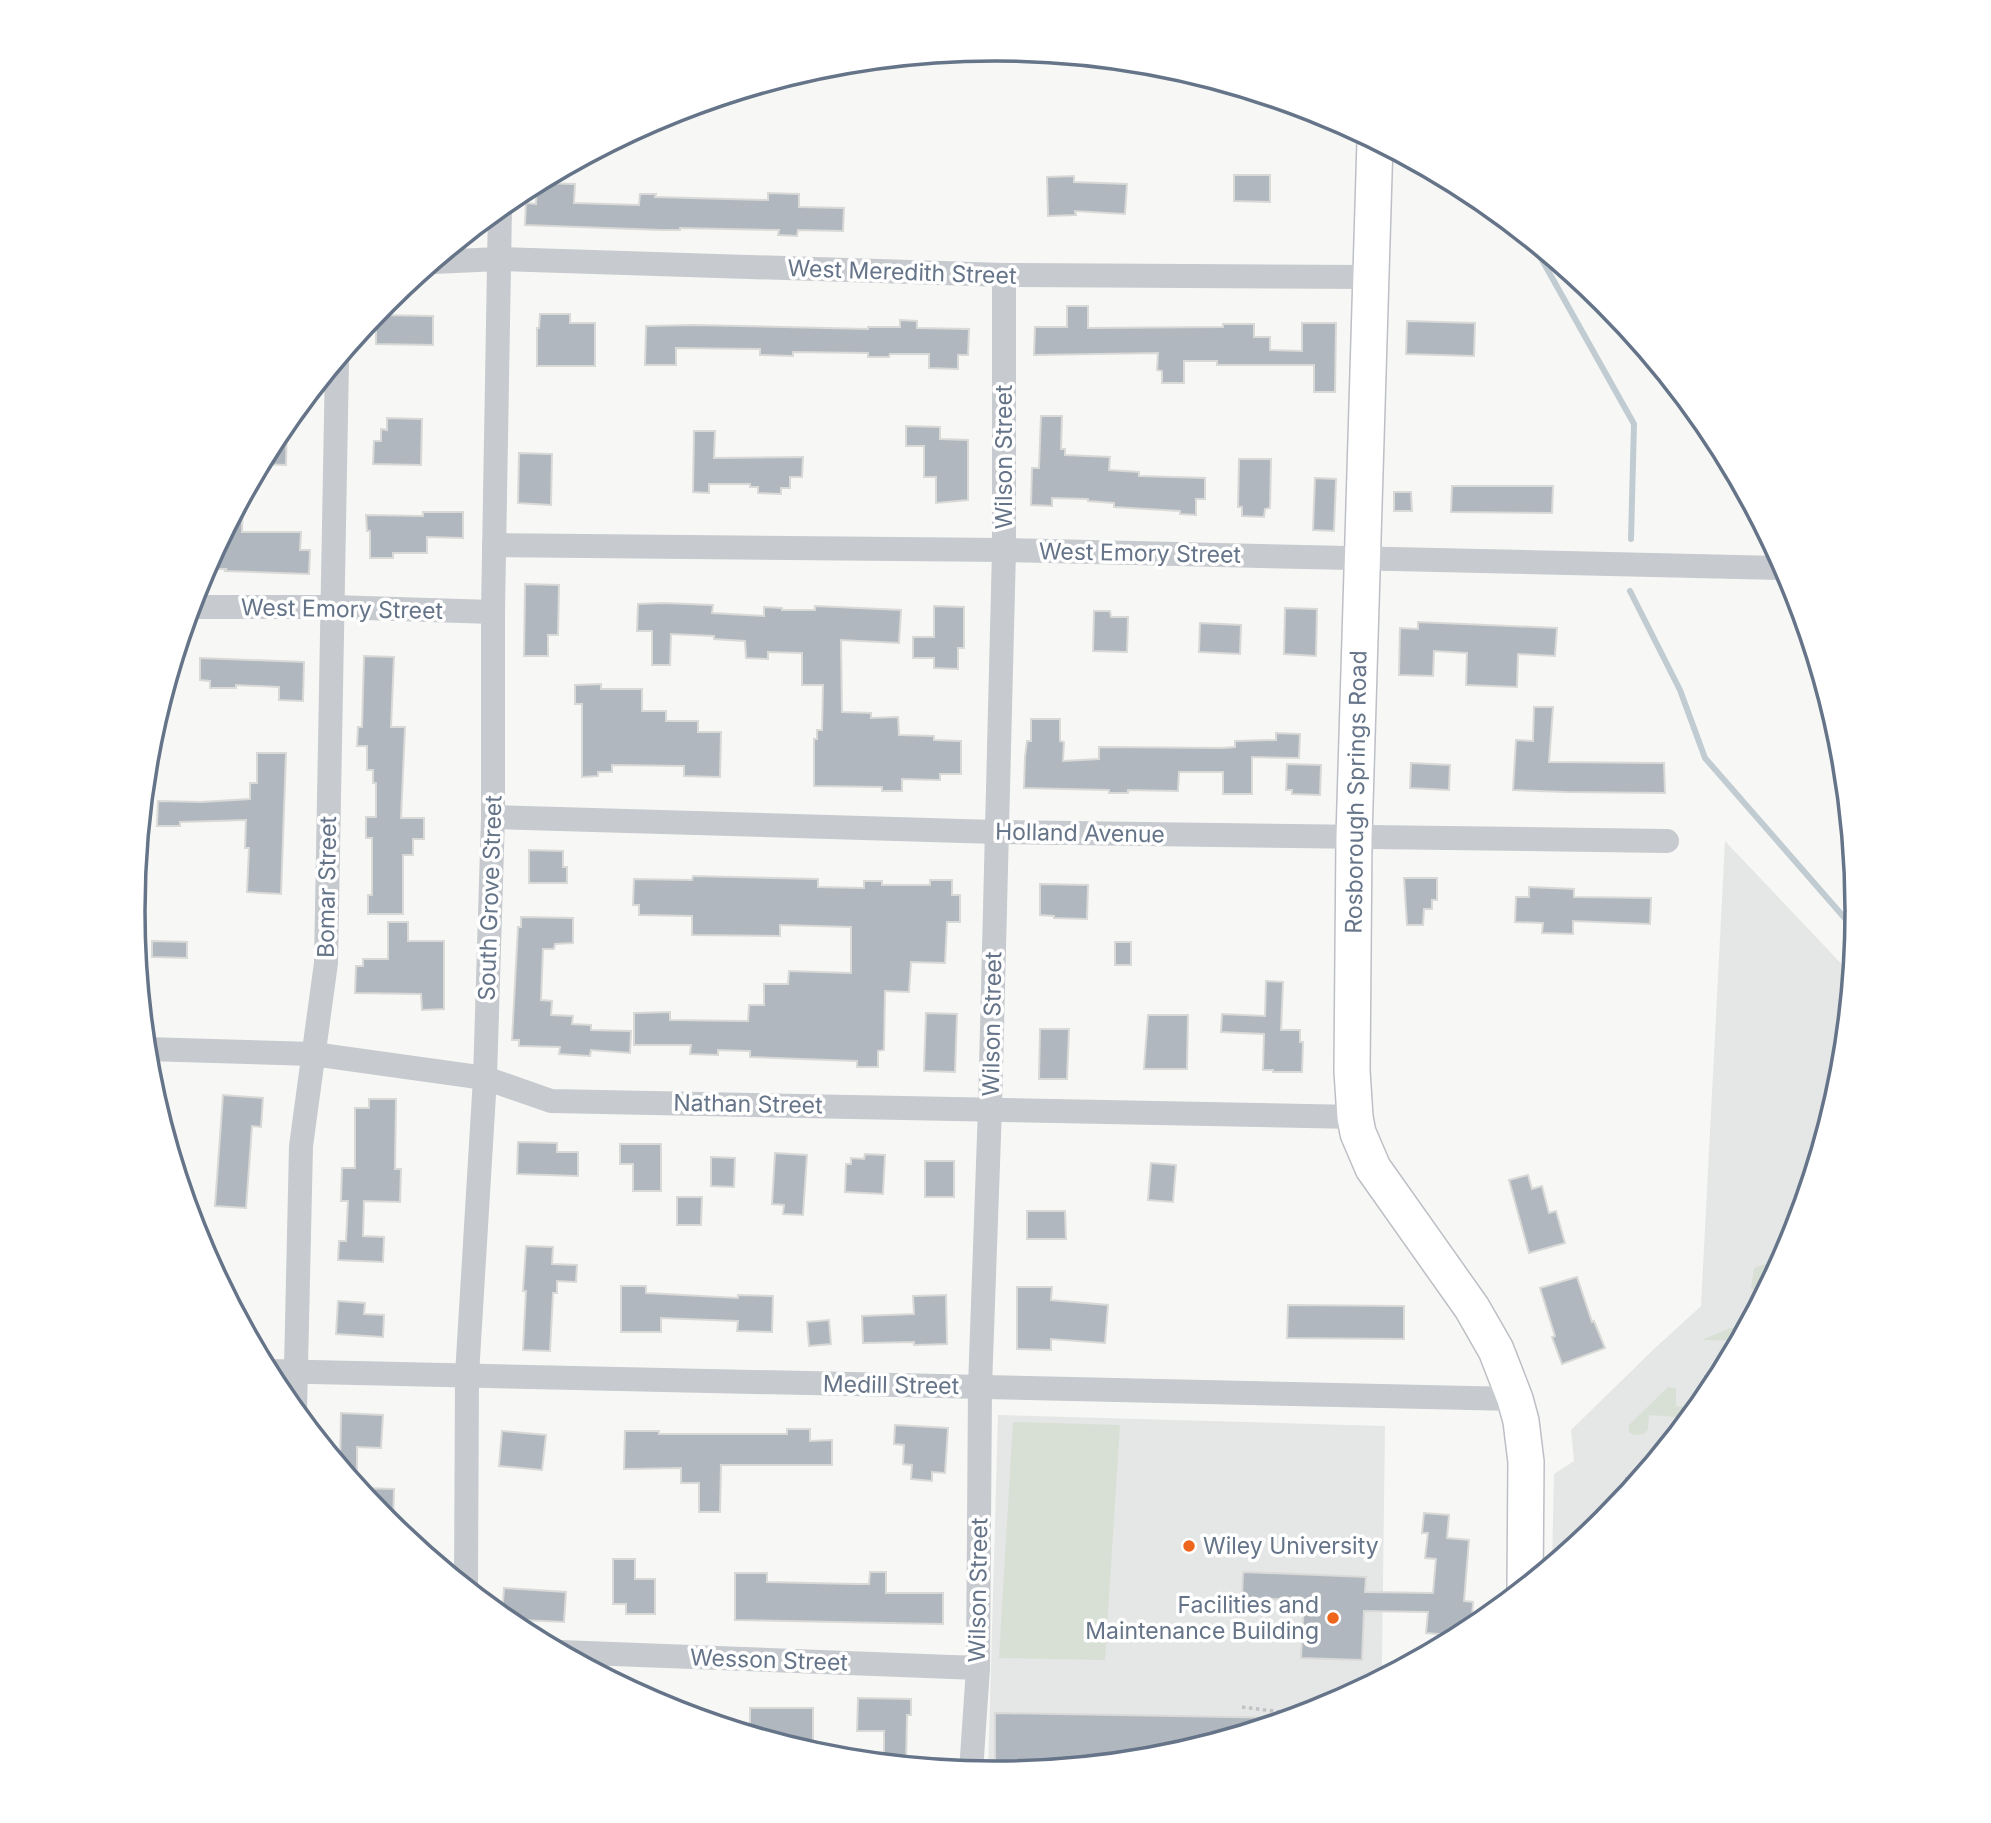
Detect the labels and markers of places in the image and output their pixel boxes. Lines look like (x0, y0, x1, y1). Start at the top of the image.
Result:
place label: Wiley University (1203, 1532, 1379, 1560)
marker: Wiley University (1181, 1538, 1197, 1554)
place label: Facilities and Maintenance Building (1085, 1591, 1319, 1645)
marker: Facilities and Maintenance Building (1325, 1610, 1341, 1626)

